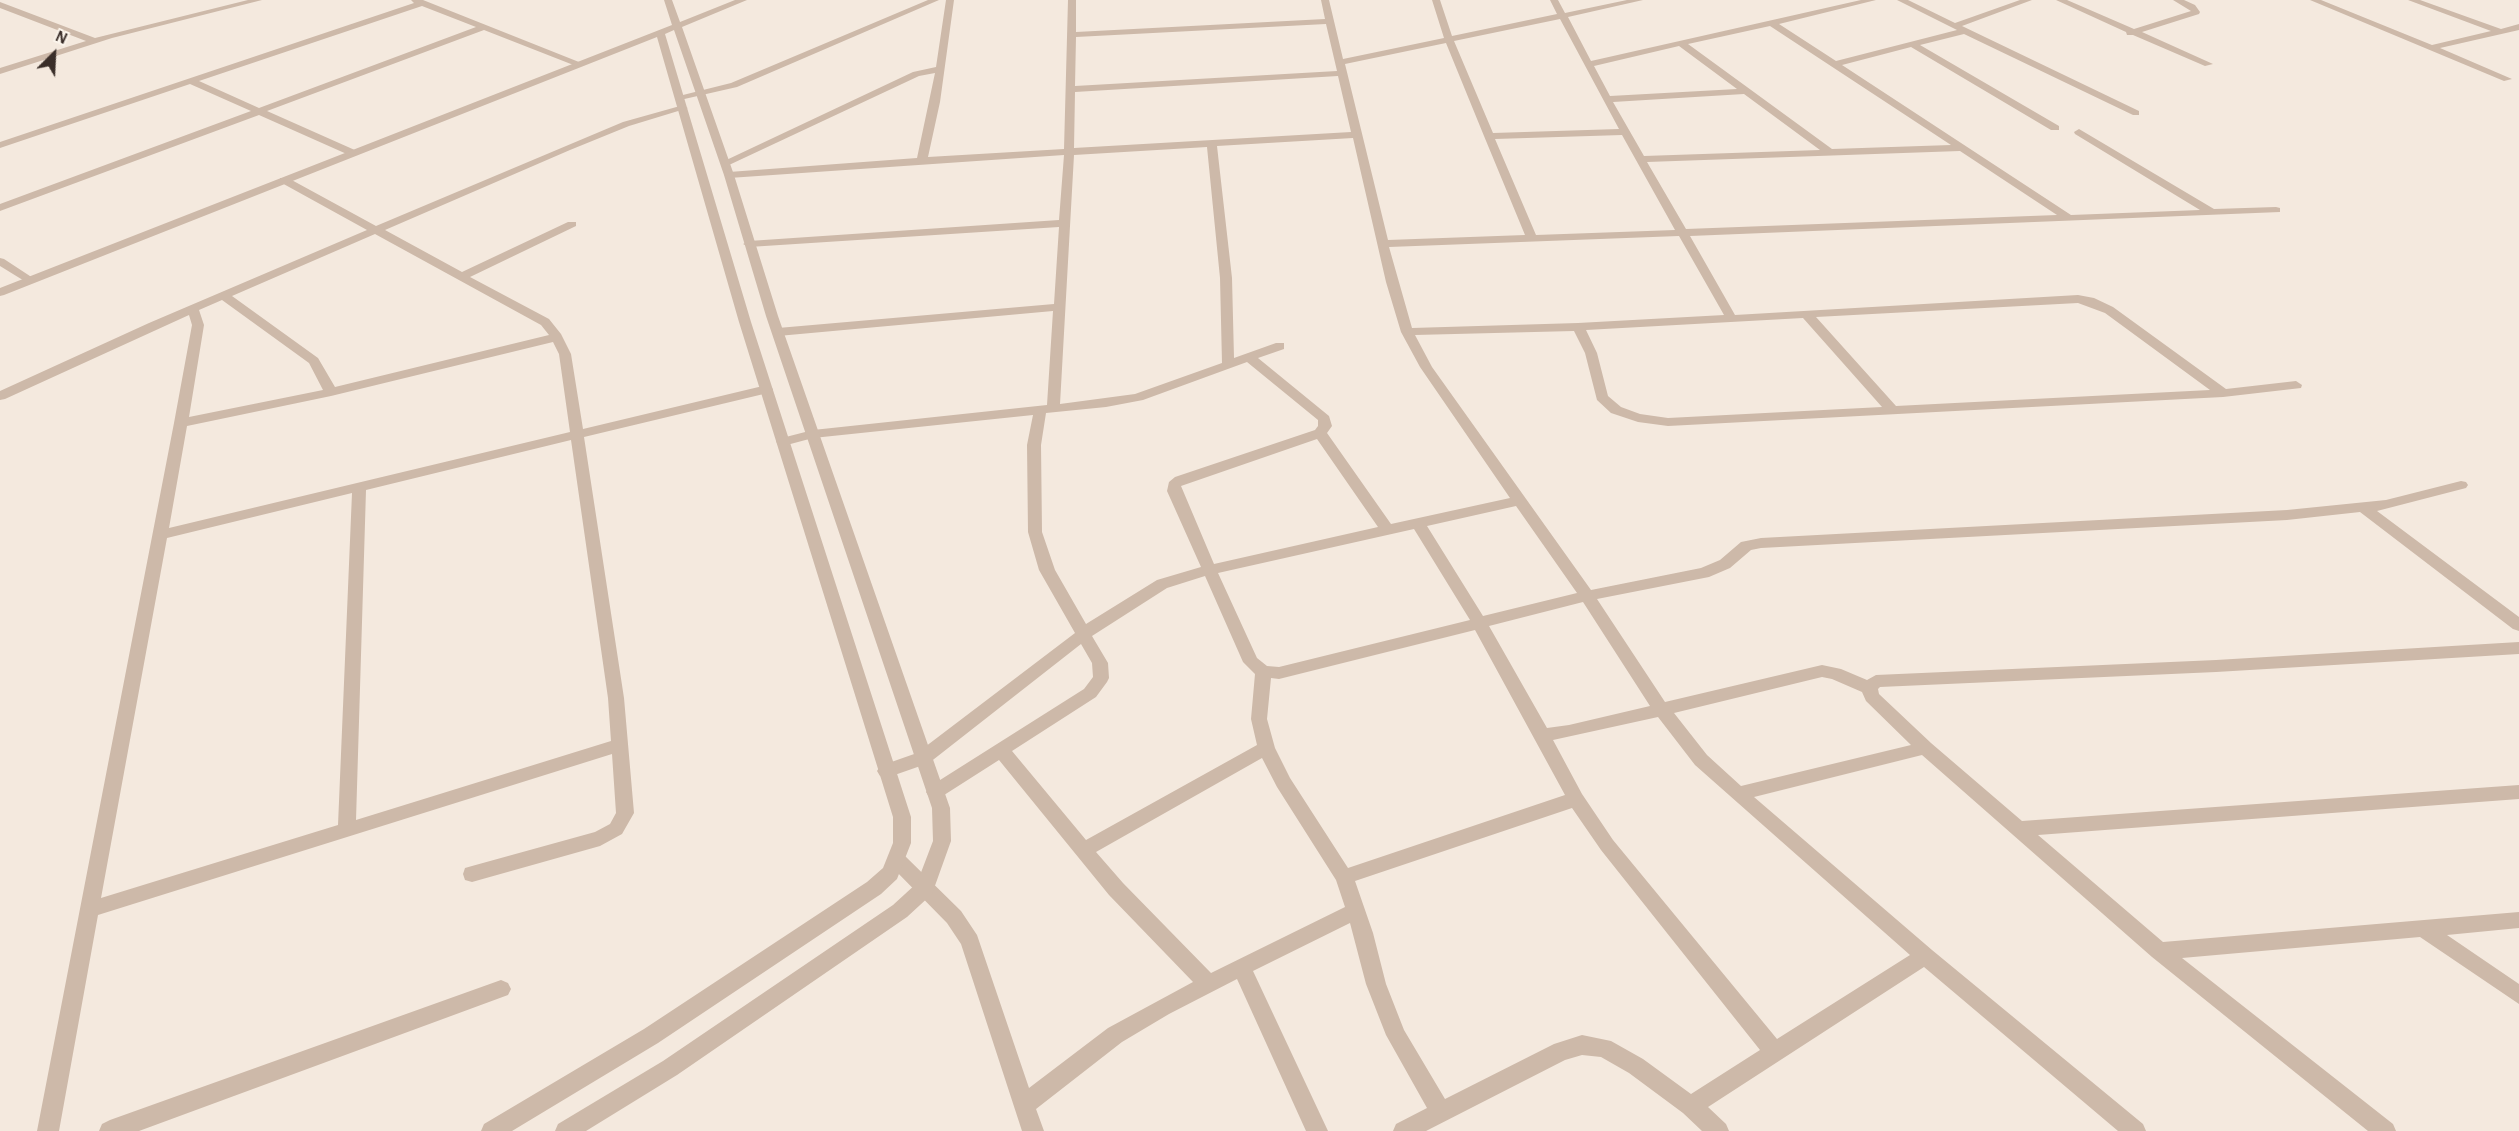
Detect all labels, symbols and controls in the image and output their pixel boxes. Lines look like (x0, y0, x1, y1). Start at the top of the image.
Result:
north arrow (24, 24, 84, 84)
text: N (53, 28, 70, 47)

